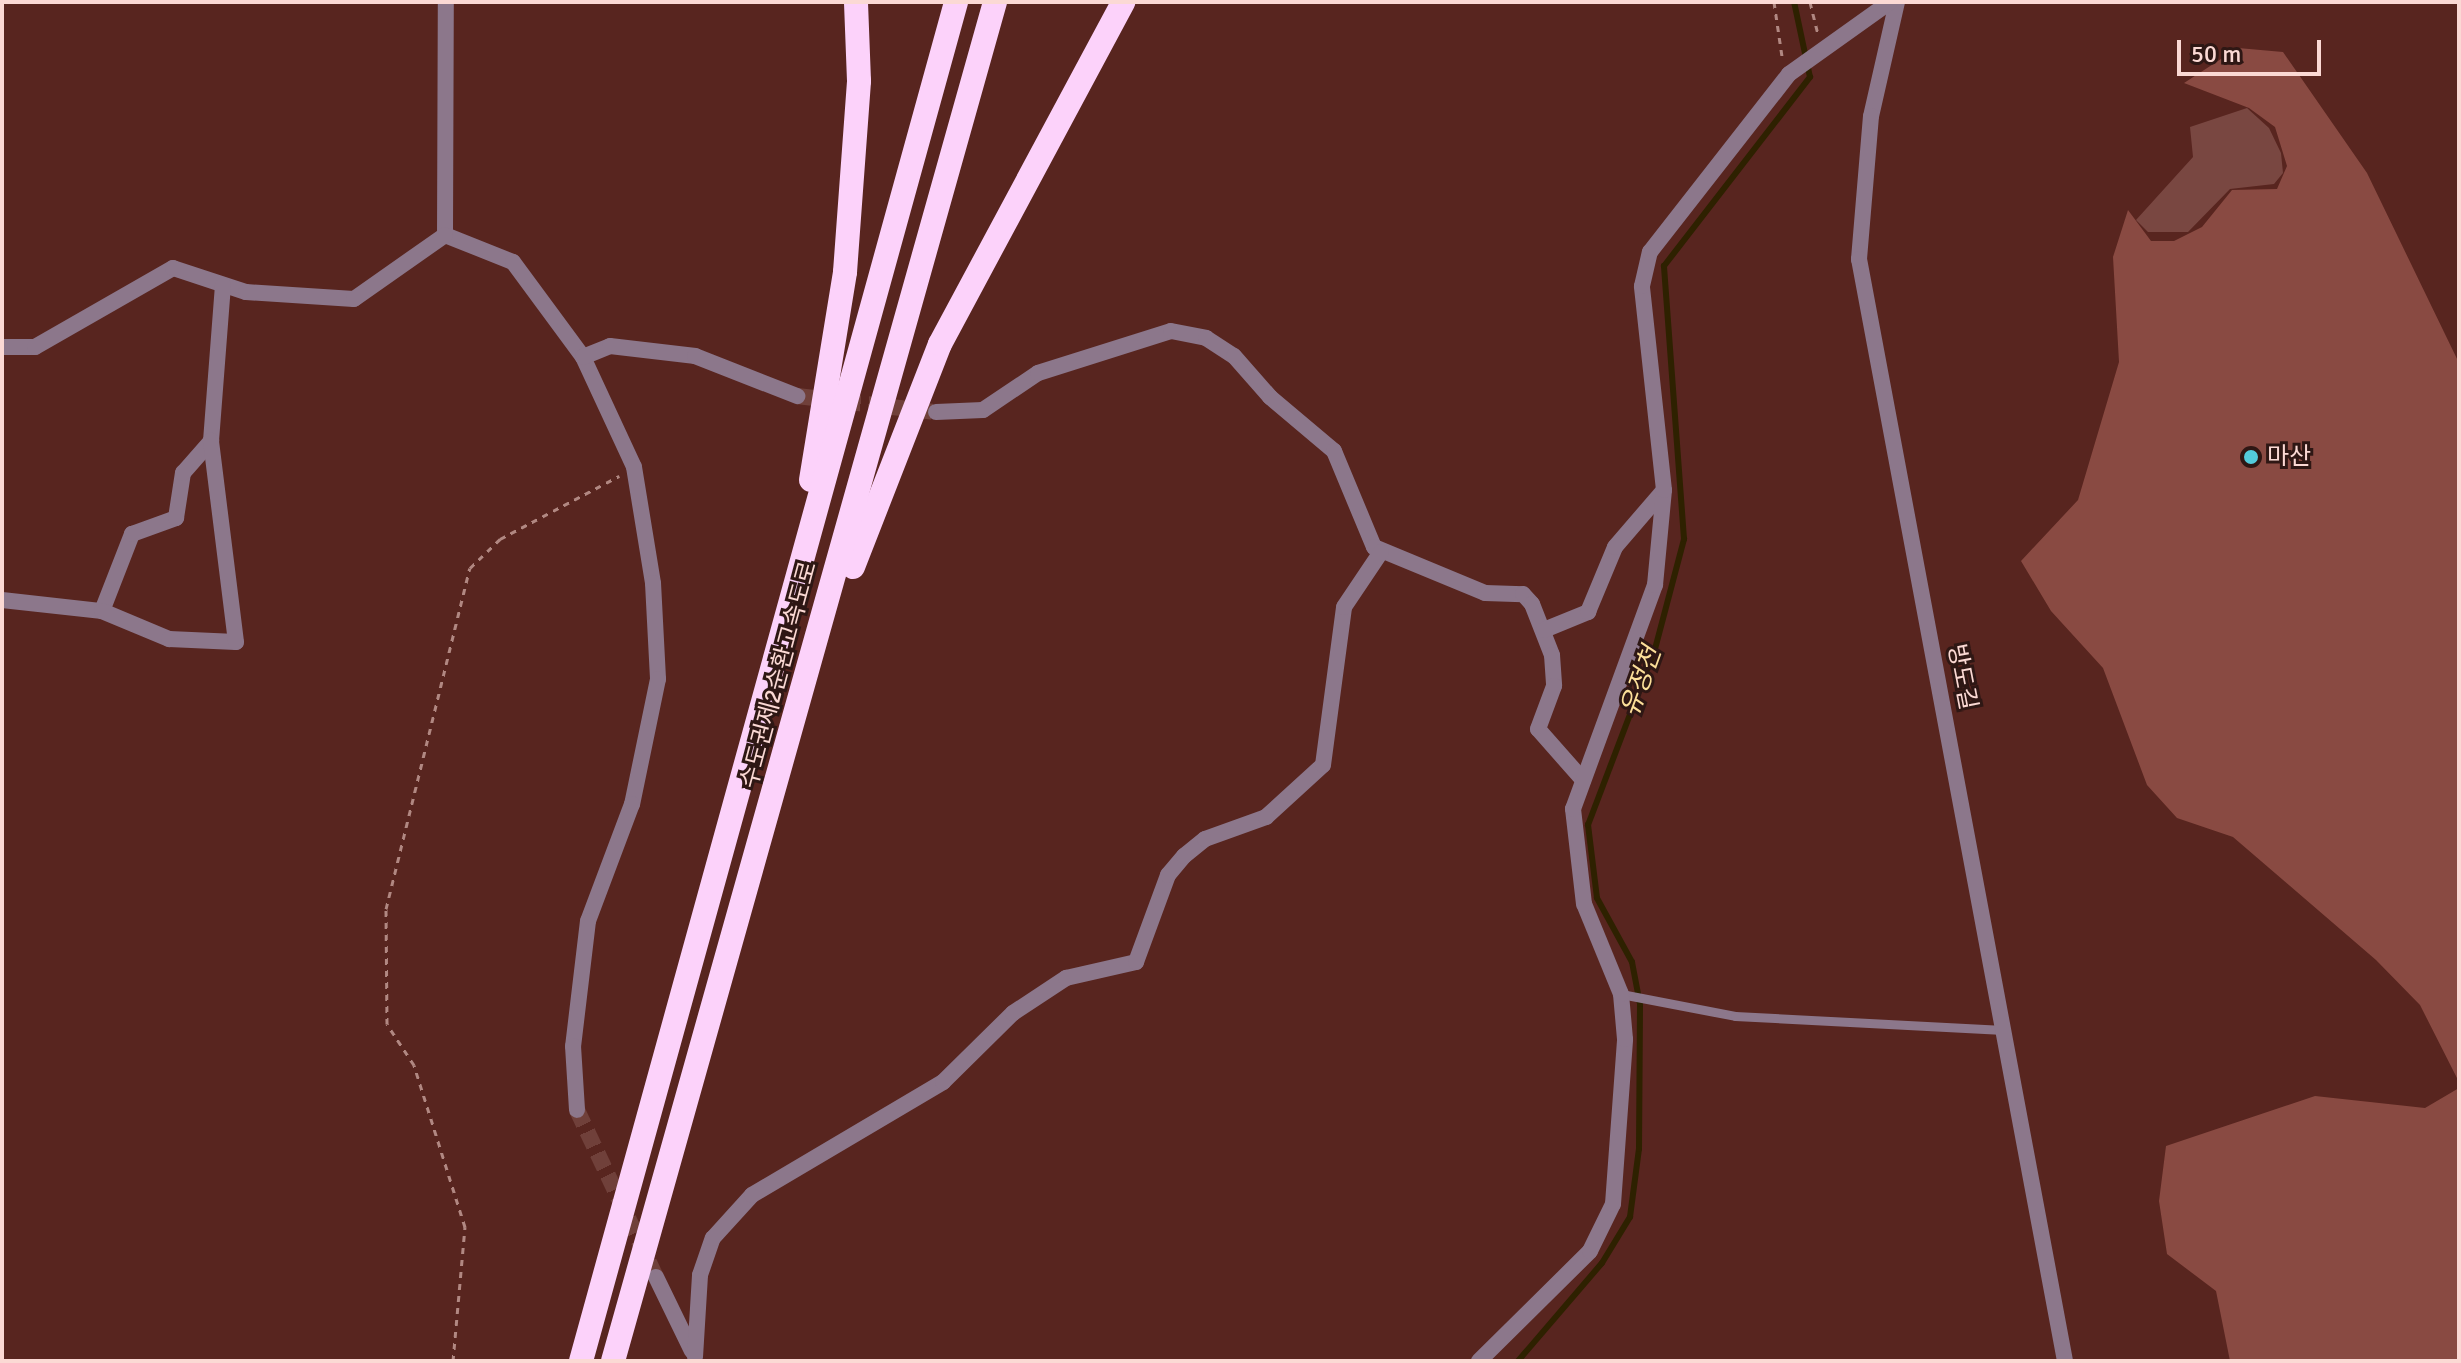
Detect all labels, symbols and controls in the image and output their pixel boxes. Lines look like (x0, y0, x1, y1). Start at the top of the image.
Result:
scale bar (2181, 24, 2325, 74)
text: 50 m (2191, 39, 2241, 69)
place label: 마산 (2267, 443, 2311, 471)
marker: 마산 (2242, 448, 2260, 466)
street label: 수도권제2순환고속도로 (735, 558, 823, 792)
street label: 방도길 (1942, 642, 1982, 712)
water label: 유정천 (1615, 643, 1669, 721)

